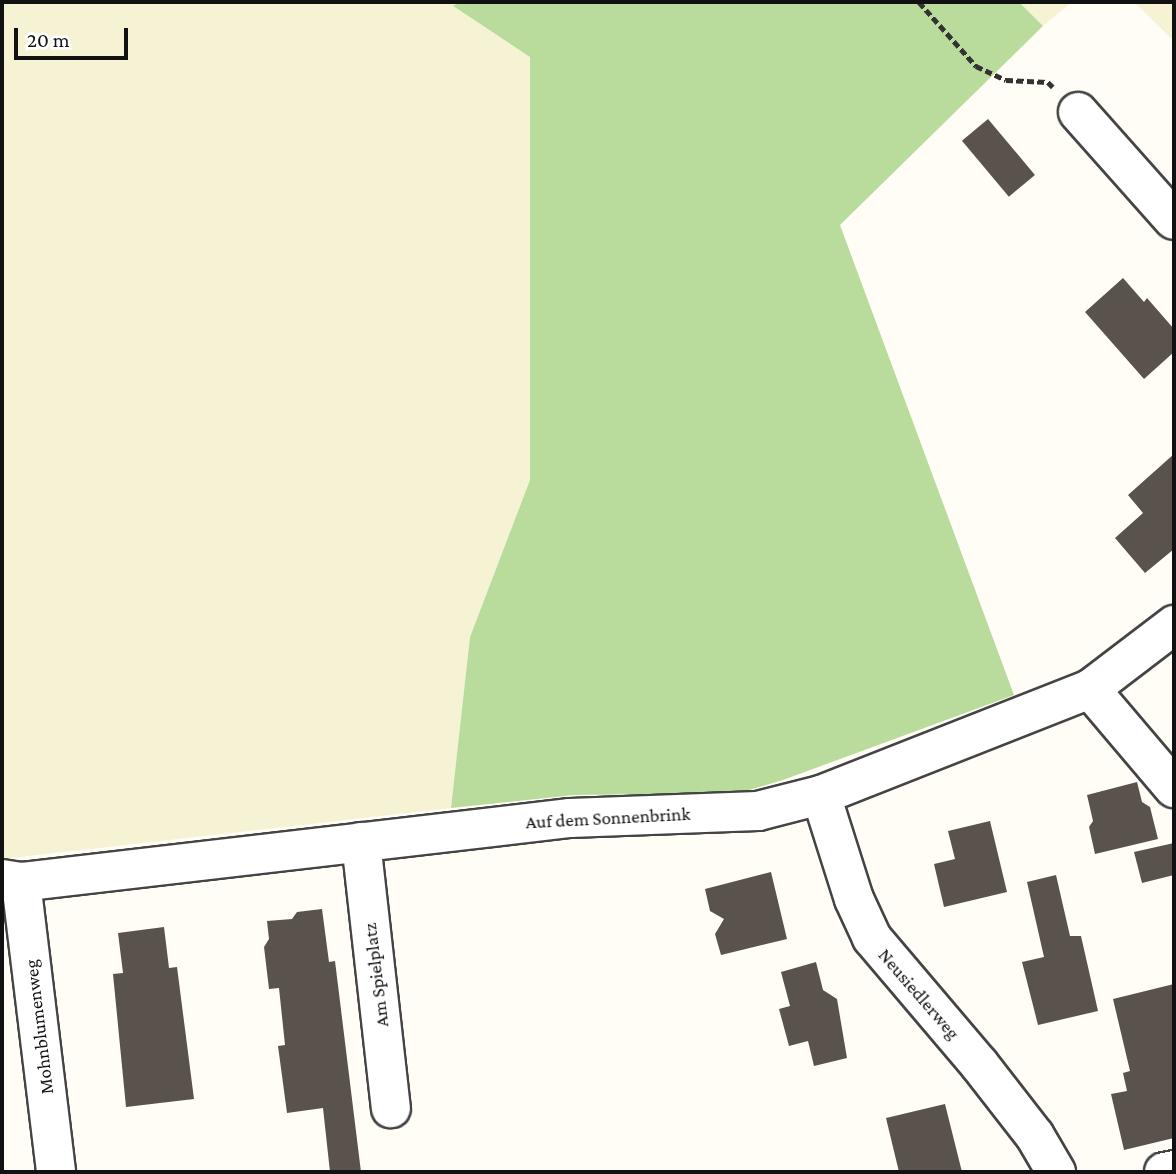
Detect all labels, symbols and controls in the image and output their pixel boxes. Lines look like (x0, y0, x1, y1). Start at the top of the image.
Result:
scale bar (18, 14, 131, 58)
text: 20 m (27, 28, 70, 52)
street label: Auf dem Sonnenbrink (525, 802, 691, 834)
street label: Am Spielplatz (358, 922, 394, 1028)
street label: Neusiedlerweg (873, 944, 965, 1044)
street label: Mohnblumenweg (19, 958, 59, 1096)

